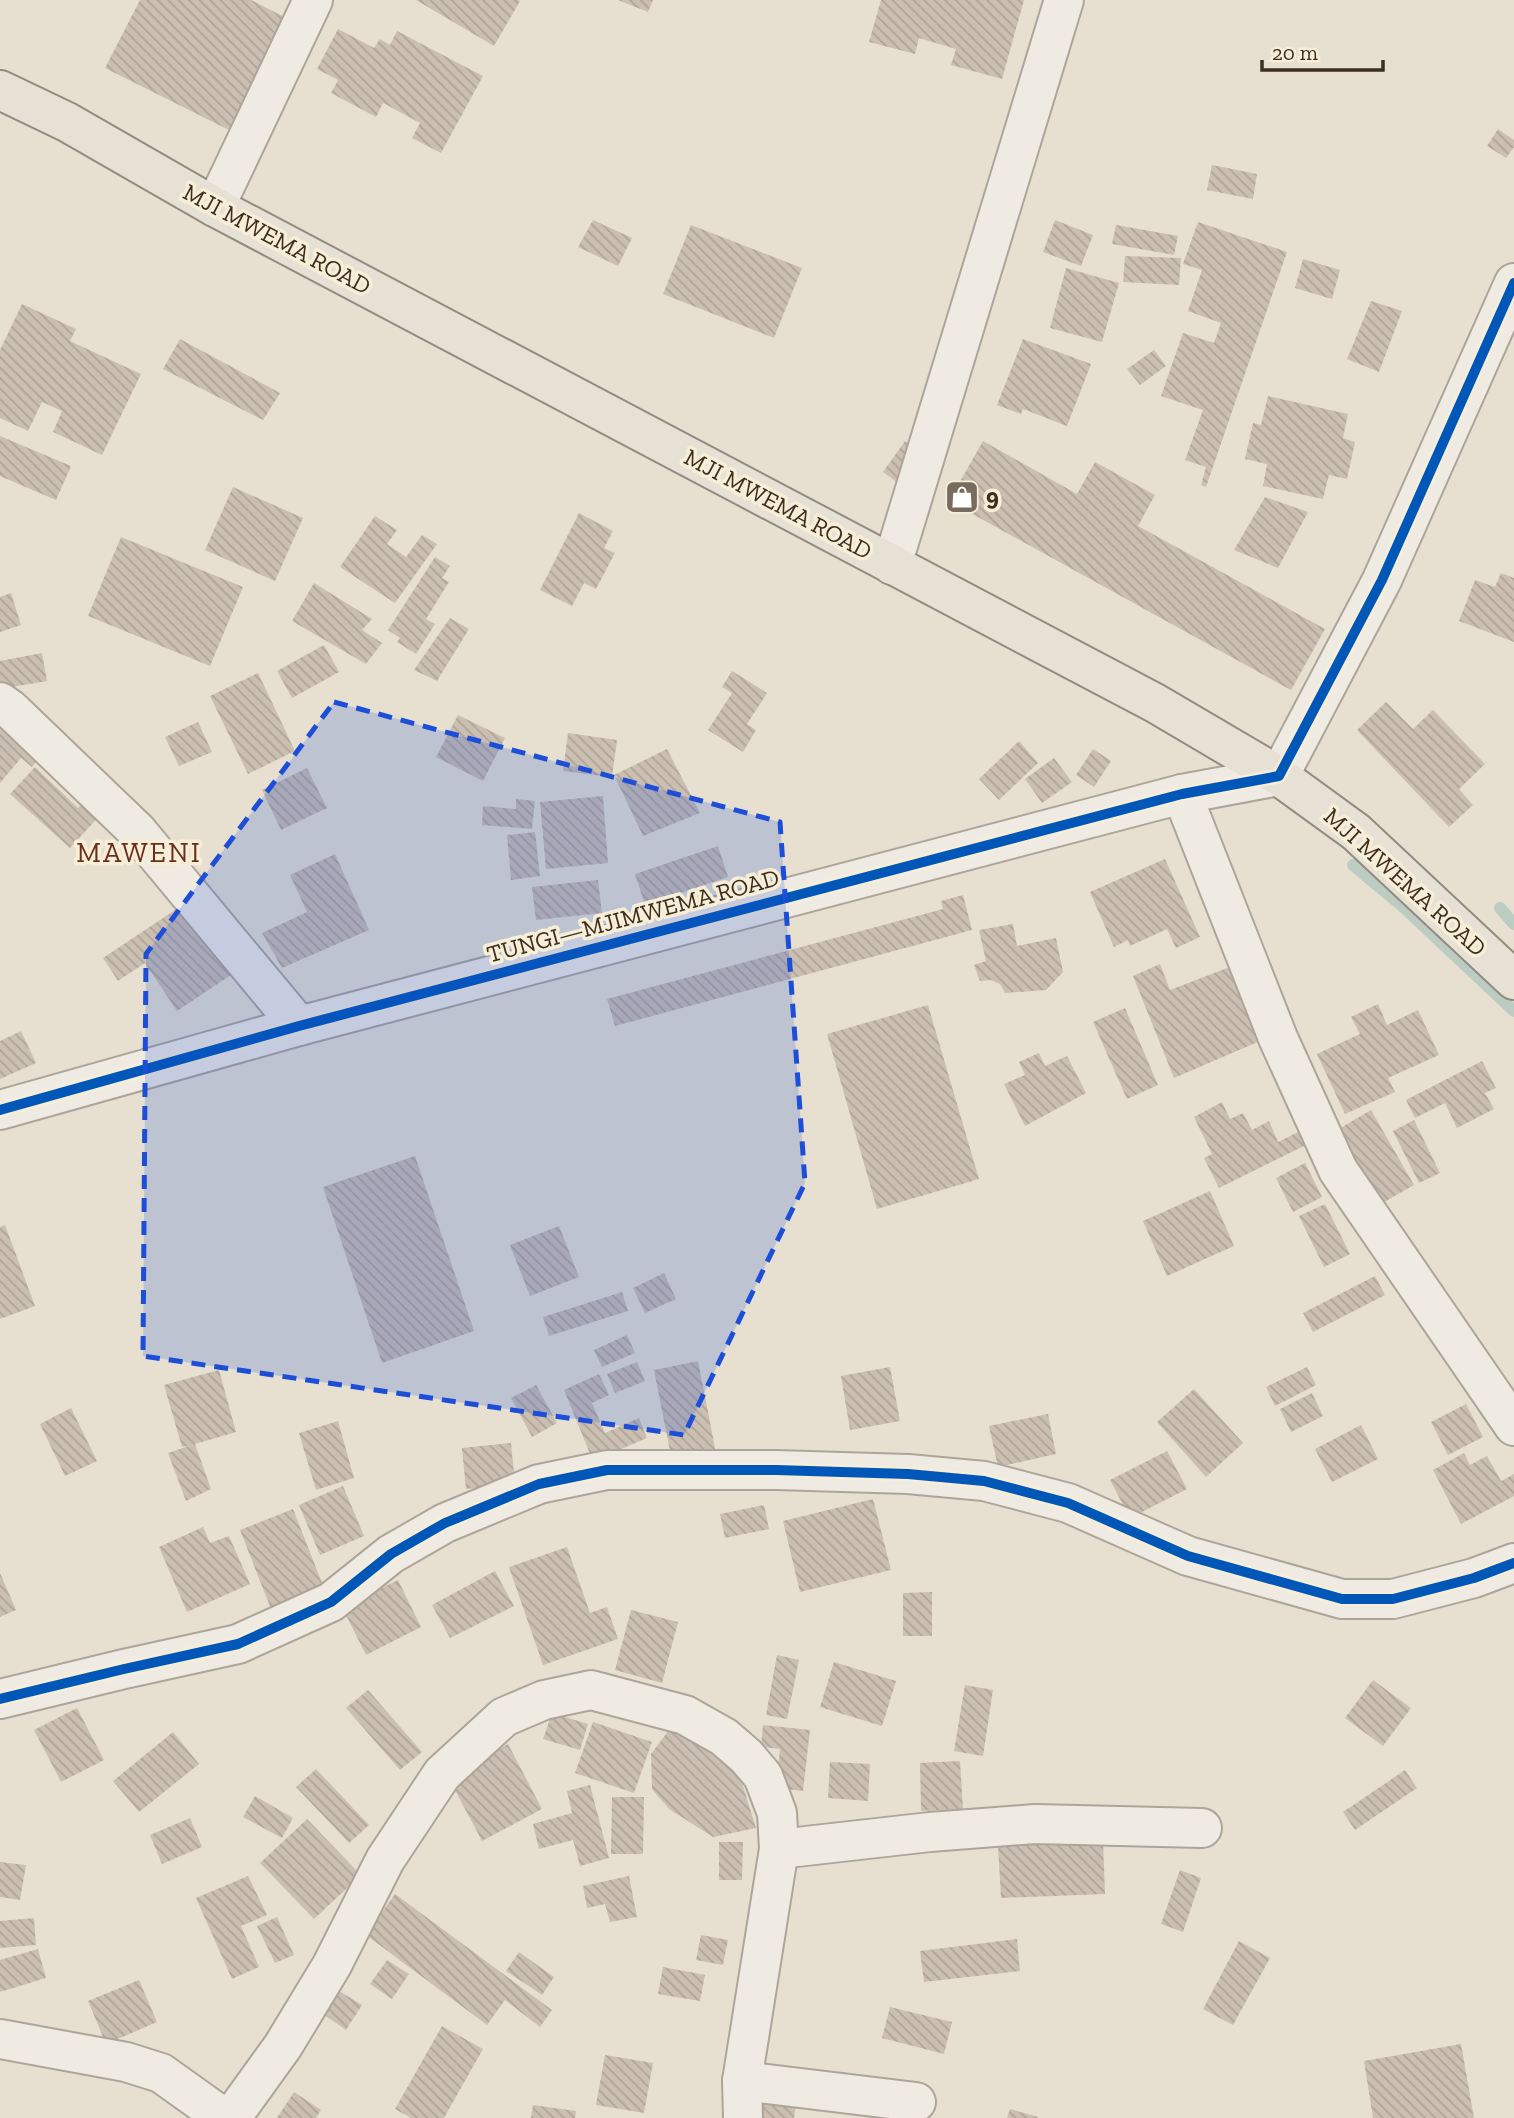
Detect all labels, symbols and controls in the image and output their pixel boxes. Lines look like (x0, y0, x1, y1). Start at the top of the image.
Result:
scale bar (1262, 28, 1383, 72)
text: 20 m (1272, 40, 1318, 65)
street label: MJI MWEMA ROAD (178, 177, 376, 300)
street label: MJI MWEMA ROAD (679, 442, 877, 565)
shop icon: 9 (943, 478, 981, 516)
place label: 9 (986, 482, 999, 511)
street label: MJI MWEMA ROAD (1318, 801, 1492, 962)
district label: MAWENI (76, 836, 202, 869)
street label: TUNGI—MJIMWEMA ROAD (484, 863, 782, 969)

